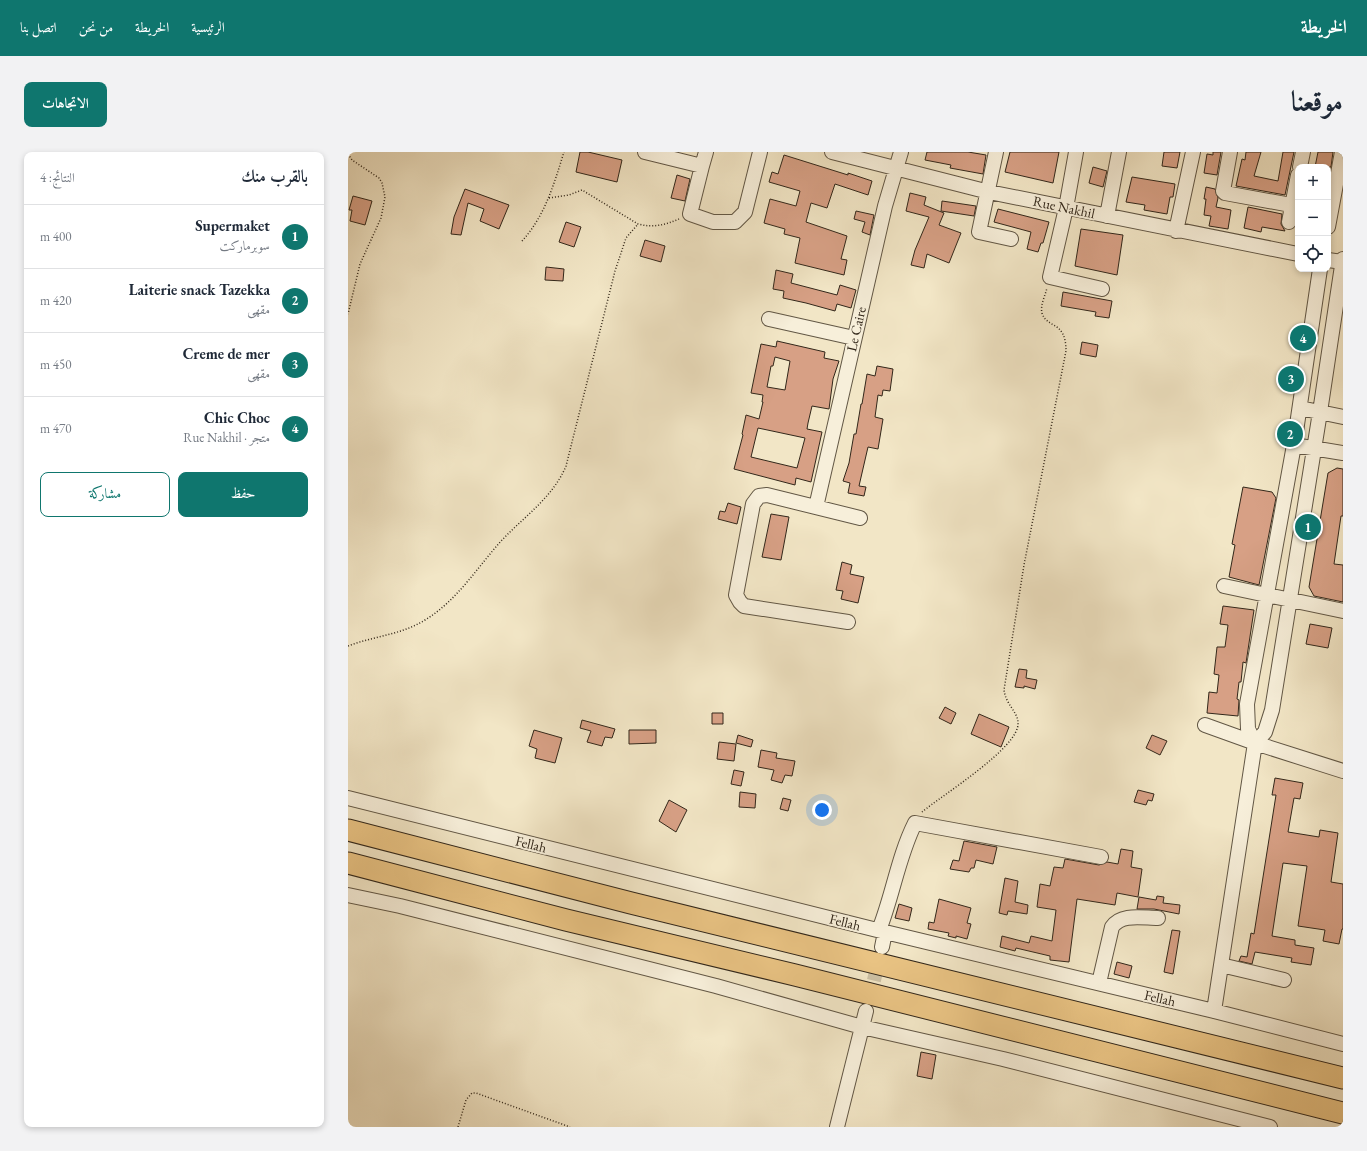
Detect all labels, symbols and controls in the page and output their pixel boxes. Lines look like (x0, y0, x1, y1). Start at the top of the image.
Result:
text: الخريطة (1301, 14, 1347, 39)
text: اتصل بنا (20, 18, 57, 36)
text: من نحن (79, 18, 113, 36)
text: الخريطة (135, 18, 169, 36)
text: الرئيسية (191, 18, 225, 36)
button: الاتجاهات (24, 82, 107, 127)
text: موقعنا (1291, 83, 1343, 119)
map controls (1295, 164, 1331, 272)
button: + (1295, 164, 1331, 200)
text: بالقرب منك (241, 165, 308, 187)
text: النتائج: 4 (40, 169, 75, 186)
street label: Rue Nakhil (1031, 192, 1097, 222)
button: − (1295, 200, 1331, 236)
text: Supermaket (195, 216, 270, 235)
text: 400 m (40, 228, 71, 245)
text: 1 (292, 228, 298, 245)
button: locate (1295, 236, 1331, 272)
text: سوبرماركت (220, 237, 270, 254)
text: Laiterie snack Tazekka (129, 280, 270, 299)
text: 420 m (40, 292, 71, 309)
text: 2 (292, 292, 298, 309)
text: مقهى (247, 301, 270, 318)
street label: Le Caire (842, 304, 870, 353)
pin: 4 (1290, 323, 1316, 353)
text: Creme de mer (183, 344, 270, 363)
text: 450 m (40, 356, 71, 373)
text: 3 (292, 356, 298, 373)
pin: 3 (1278, 364, 1304, 394)
text: مقهى (247, 365, 270, 382)
text: Chic Choc (204, 408, 270, 427)
pin: 2 (1277, 419, 1303, 449)
text: 470 m (40, 420, 71, 437)
text: 4 (292, 420, 298, 437)
text: متجر · Rue Nakhil (183, 429, 270, 446)
button: مشاركة (40, 472, 170, 517)
button: حفظ (178, 472, 308, 517)
pin: 1 (1295, 512, 1321, 542)
your location (812, 800, 832, 820)
street label: Fellah (513, 831, 549, 857)
street label: Fellah (827, 909, 863, 935)
street label: Fellah (1143, 986, 1177, 1010)

